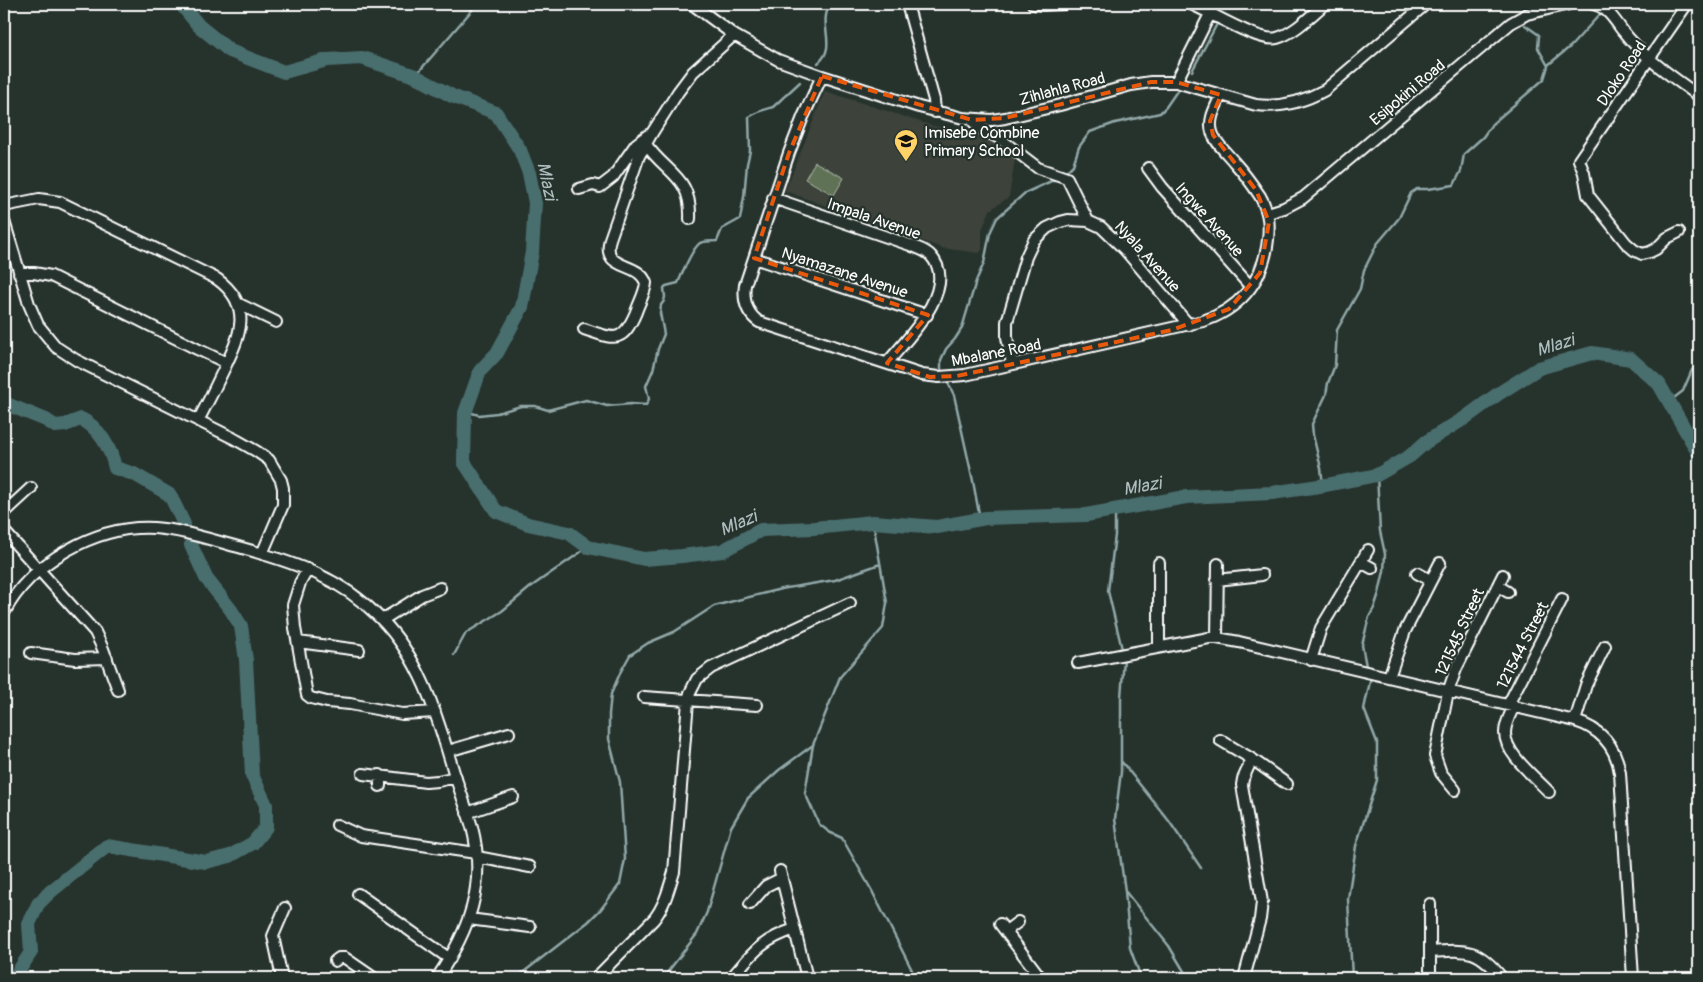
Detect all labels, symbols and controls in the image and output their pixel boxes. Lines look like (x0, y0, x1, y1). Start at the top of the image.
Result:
street label: Dloko Road (1593, 37, 1651, 110)
street label: Esipokini Road (1366, 55, 1449, 130)
street label: Zihlahla Road (1017, 68, 1107, 110)
place label: Imisebe Combine Primary School (924, 123, 1040, 161)
school or university icon: Imisebe Combine Primary School (893, 128, 919, 162)
water label: Mlazi (531, 160, 562, 205)
street label: Ingwe Avenue (1171, 178, 1248, 261)
street label: Impala Avenue (824, 194, 923, 244)
street label: Nyala Avenue (1110, 217, 1185, 297)
street label: Nyamazane Avenue (779, 243, 910, 303)
water label: Mlazi (1534, 328, 1579, 362)
street label: Mbalane Road (950, 334, 1043, 371)
water label: Mlazi (1121, 471, 1166, 501)
water label: Mlazi (716, 504, 763, 542)
street label: 121545 Street (1431, 585, 1489, 680)
street label: 121544 Street (1492, 598, 1554, 693)

